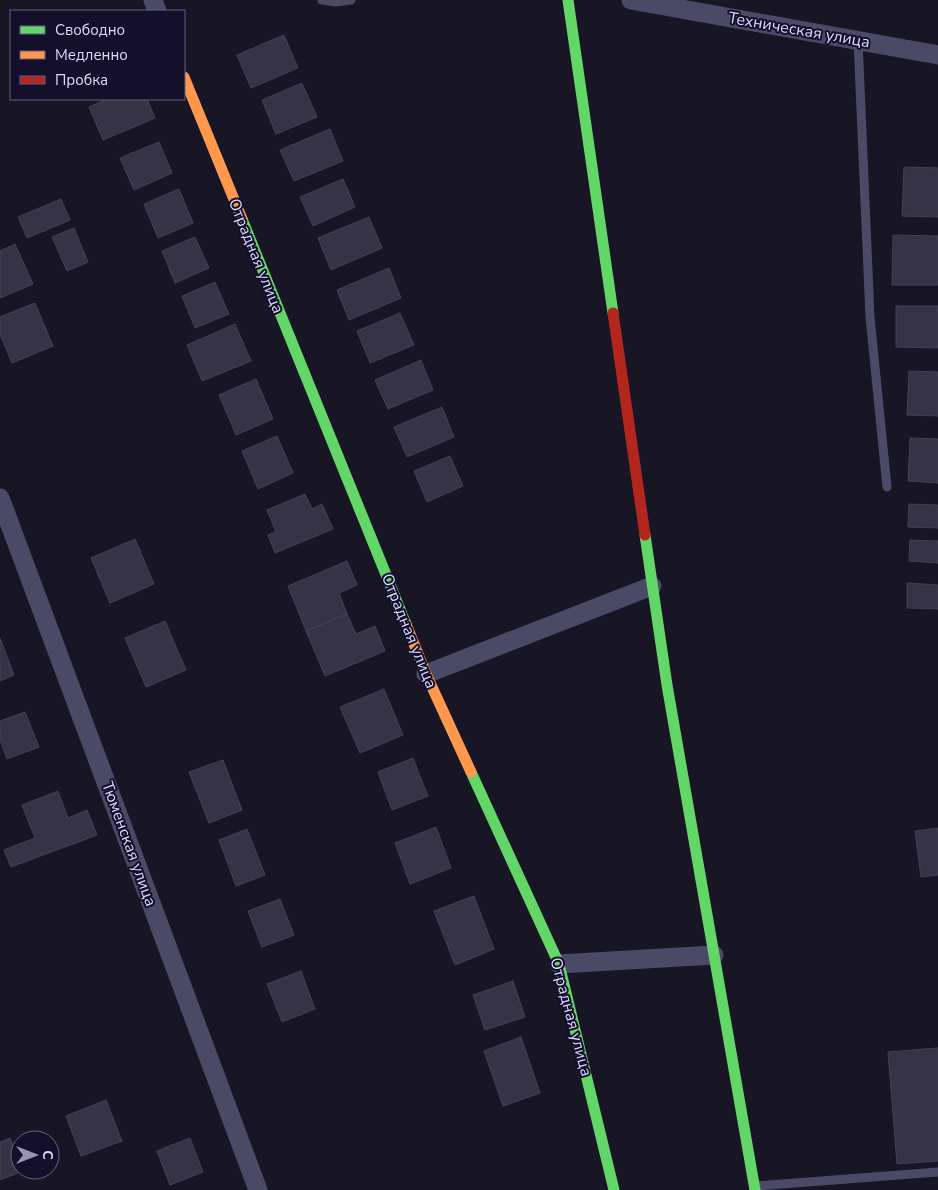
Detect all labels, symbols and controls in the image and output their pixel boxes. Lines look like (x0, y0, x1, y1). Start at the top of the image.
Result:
street label: Техническая улица (726, 7, 872, 53)
legend (10, 10, 185, 100)
text: Свободно (55, 20, 125, 40)
text: Медленно (55, 45, 128, 65)
text: Пробка (55, 70, 108, 90)
street label: Отрадная улица (223, 195, 289, 317)
street label: Отрадная улица (376, 570, 442, 692)
street label: Тюменская улица (96, 779, 162, 909)
street label: Отрадная улица (545, 955, 597, 1079)
north arrow (10, 1130, 60, 1180)
text: С (38, 1150, 57, 1160)

